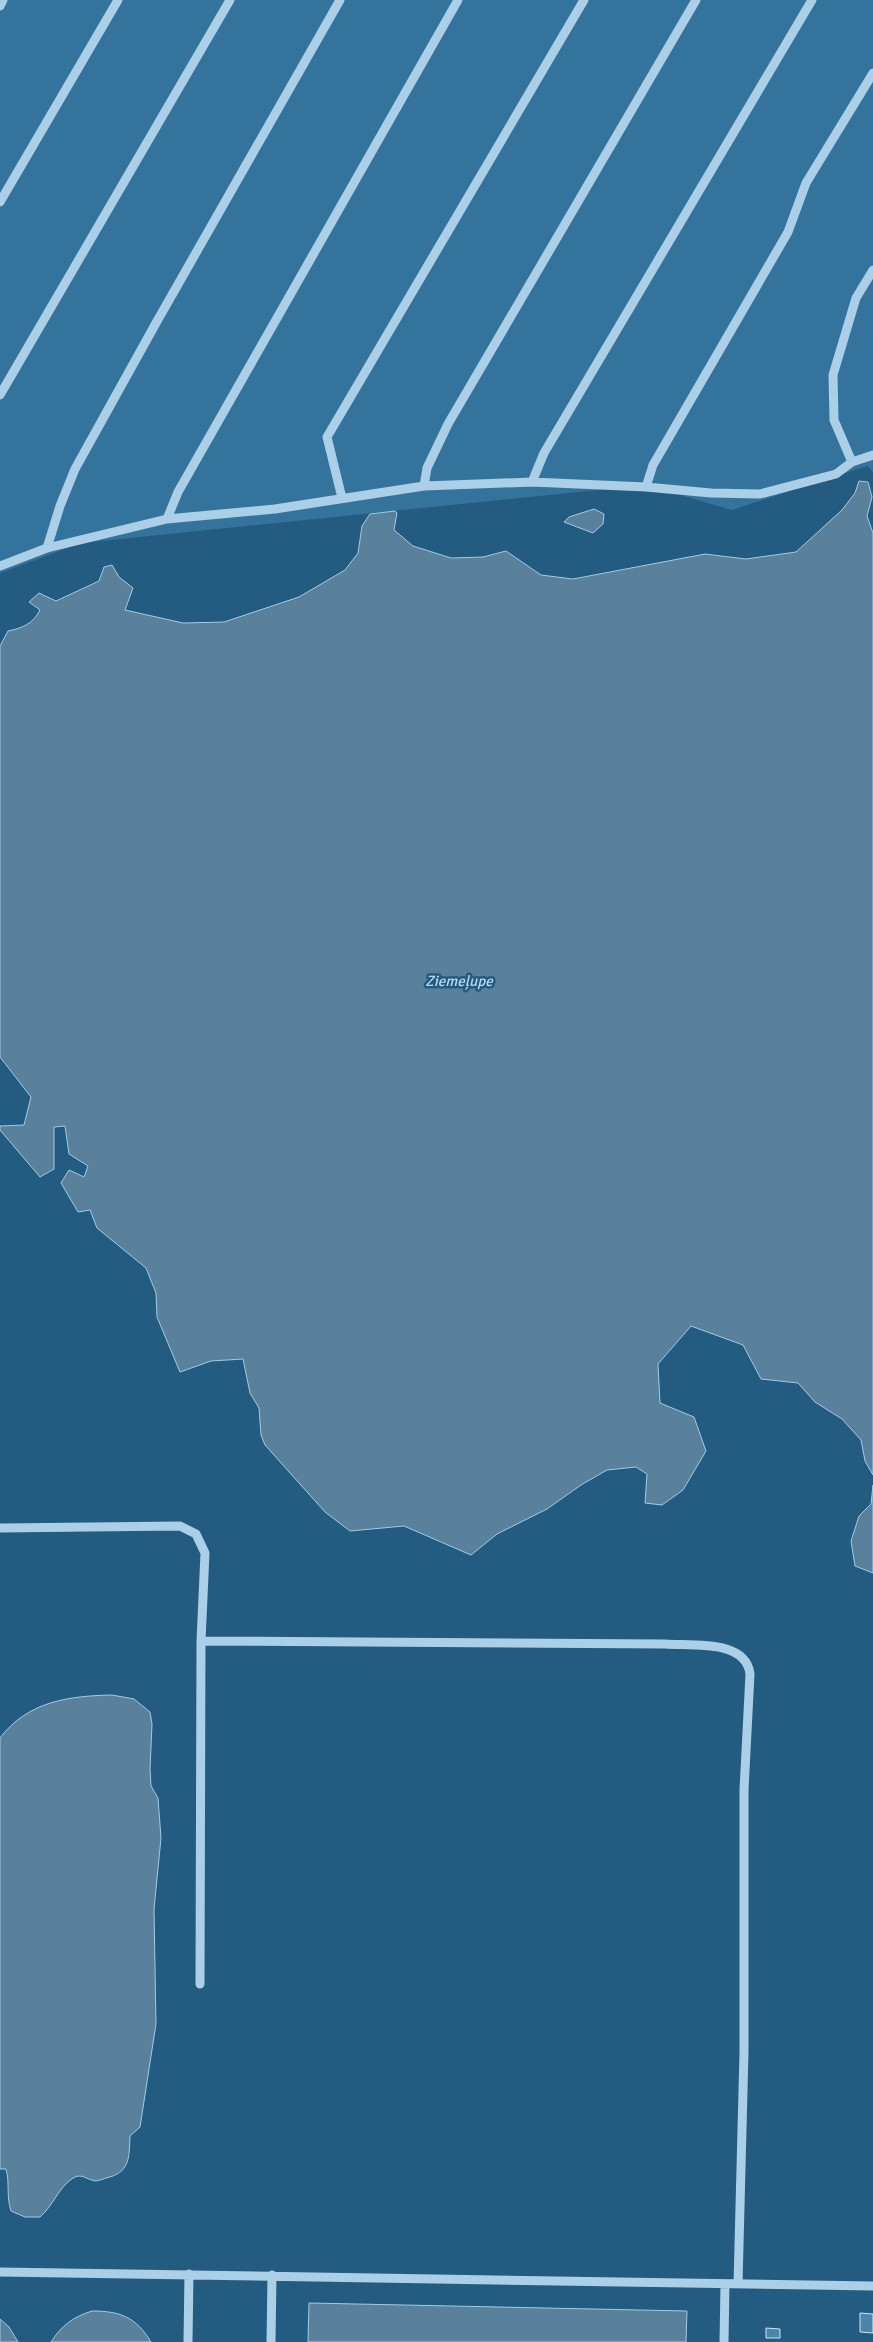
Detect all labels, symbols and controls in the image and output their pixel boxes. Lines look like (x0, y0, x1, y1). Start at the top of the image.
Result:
water label: Ziemeļupe (425, 972, 494, 990)

